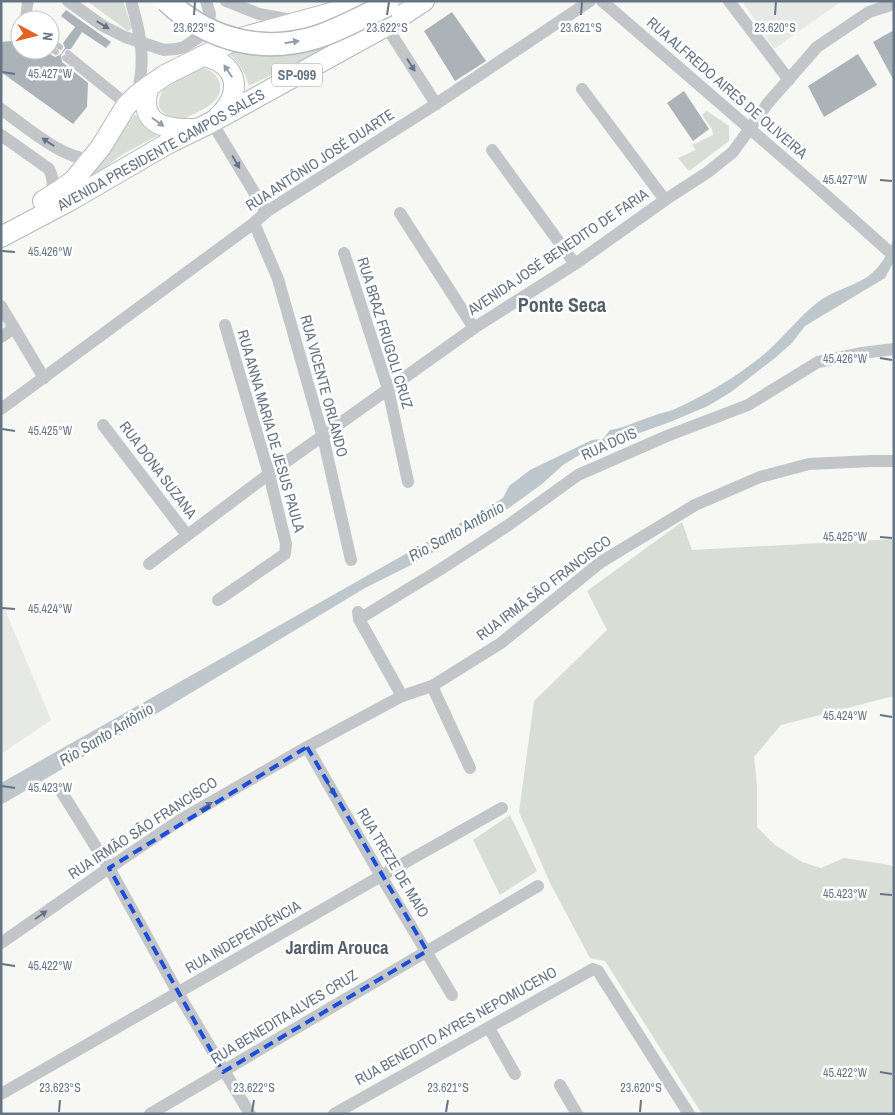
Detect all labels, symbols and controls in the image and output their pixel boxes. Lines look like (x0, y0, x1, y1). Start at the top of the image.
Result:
north arrow (10, 10, 60, 60)
street label: RUA ALFREDO AIRES DE OLIVEIRA (643, 12, 813, 164)
text: 23.623°S (173, 20, 215, 36)
text: 23.622°S (366, 20, 408, 36)
text: 23.621°S (560, 20, 602, 36)
text: 23.620°S (754, 20, 796, 36)
one-way arrow (97, 21, 110, 30)
text: N (38, 31, 57, 42)
one-way arrow (284, 38, 300, 46)
one-way arrow (406, 59, 415, 72)
one-way arrow (224, 64, 233, 78)
road number: SP-099 (272, 64, 322, 86)
text: 45.427°W (28, 66, 73, 82)
street label: AVENIDA PRESIDENTE CAMPOS SALES (52, 84, 268, 216)
street label: RUA ANTÔNIO JOSÉ DUARTE (241, 104, 398, 216)
one-way arrow (151, 117, 164, 128)
one-way arrow (41, 137, 55, 147)
one-way arrow (232, 156, 241, 169)
text: 45.427°W (823, 172, 868, 188)
street label: AVENIDA JOSÉ BENEDITO DE FARIA (463, 183, 653, 321)
text: 45.426°W (28, 244, 73, 260)
street label: RUA BRAZ FRUGOLI CRUZ (352, 255, 419, 412)
district label: Ponte Seca (518, 291, 606, 318)
street label: RUA VICENTE ORLANDO (295, 313, 354, 459)
street label: RUA ANNA MARIA DE JESUS PAULA (232, 327, 311, 535)
text: 45.426°W (823, 351, 868, 367)
street label: RUA DONA SUZANA (115, 417, 202, 523)
street label: RUA DOIS (578, 422, 640, 465)
text: 45.425°W (28, 423, 73, 439)
water label: Rio Santo Antônio (404, 496, 508, 566)
text: 45.425°W (823, 529, 868, 545)
street label: RUA IRMÃ SÃO FRANCISCO (472, 530, 616, 645)
text: 45.424°W (28, 601, 73, 617)
water label: Rio Santo Antônio (55, 697, 157, 771)
text: 45.424°W (823, 708, 868, 724)
street label: RUA IRMÃO SÃO FRANCISCO (64, 771, 222, 884)
text: 45.423°W (28, 780, 73, 796)
one-way arrow (326, 782, 335, 796)
one-way arrow (199, 801, 212, 810)
street label: RUA TREZE DE MAIO (352, 804, 434, 921)
text: 45.423°W (823, 886, 868, 902)
street label: RUA INDEPENDÊNCIA (181, 895, 305, 978)
one-way arrow (34, 910, 48, 920)
district label: Jardim Arouca (286, 935, 389, 960)
text: 45.422°W (28, 958, 73, 974)
street label: RUA BENEDITO AYRES NEPOMUCENO (351, 961, 561, 1090)
street label: RUA BENEDITA ALVES CRUZ (206, 964, 361, 1069)
text: 45.422°W (823, 1065, 868, 1081)
text: 23.623°S (39, 1080, 81, 1096)
text: 23.622°S (233, 1080, 275, 1096)
text: 23.621°S (427, 1080, 469, 1096)
text: 23.620°S (620, 1080, 662, 1096)

